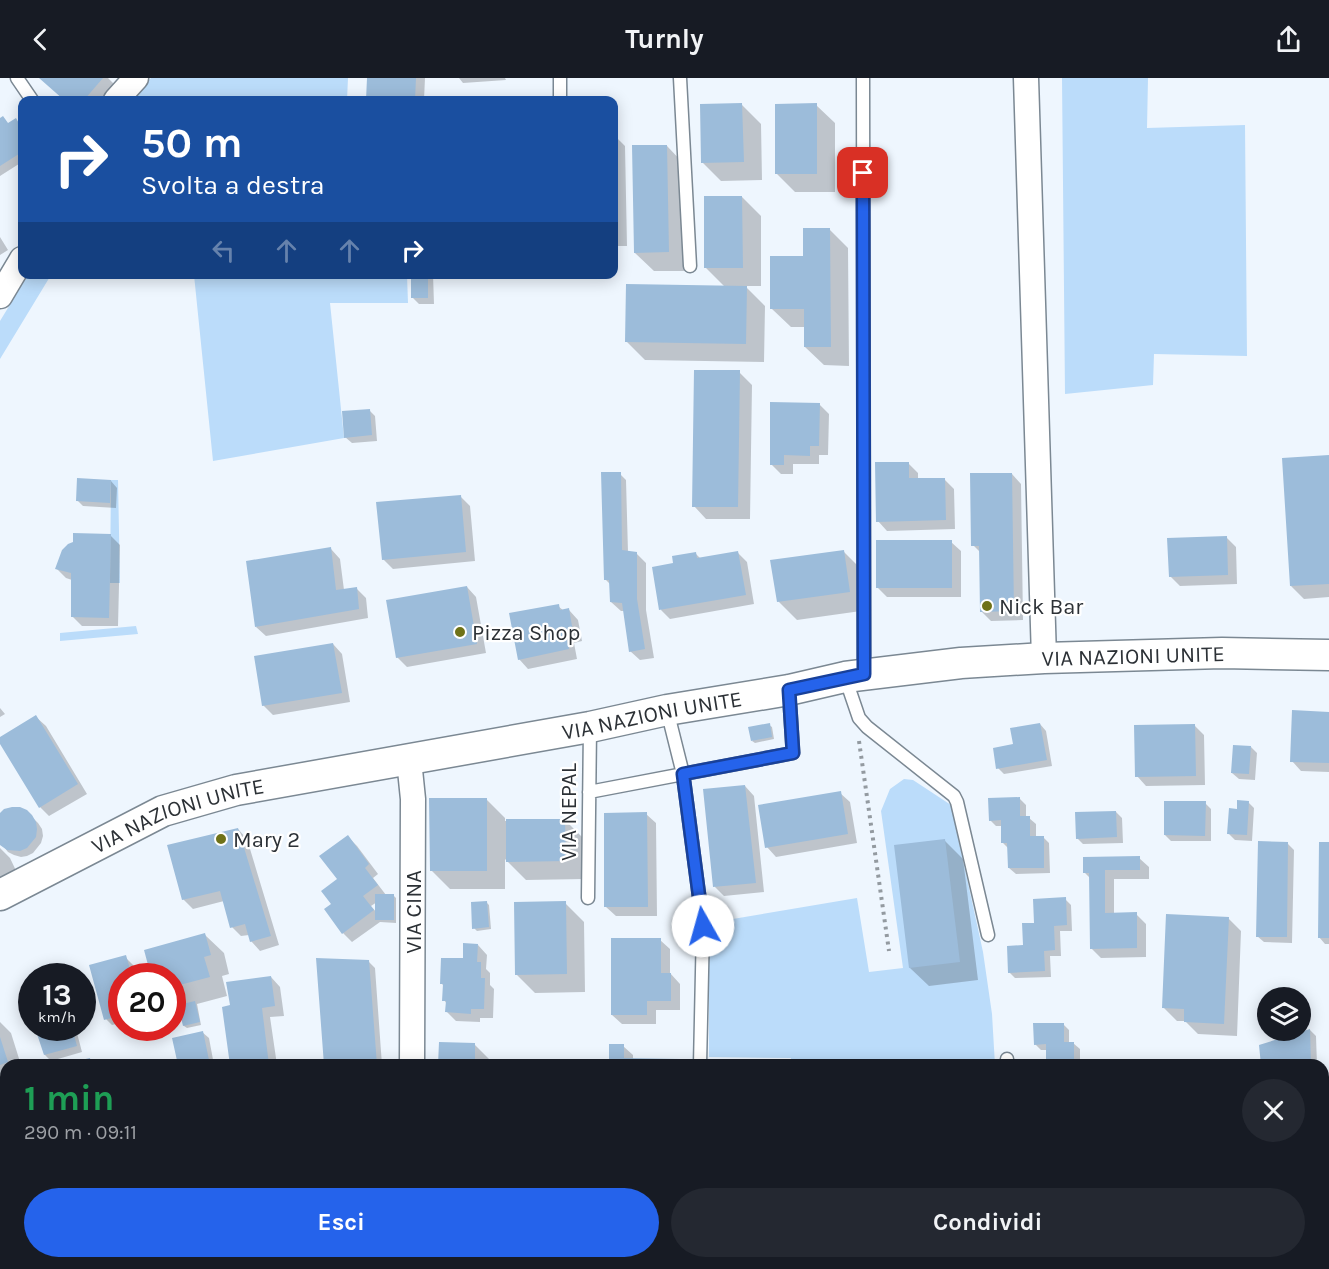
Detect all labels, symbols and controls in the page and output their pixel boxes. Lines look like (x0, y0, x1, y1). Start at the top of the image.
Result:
icon: back (24, 23, 57, 56)
text: Turnly (625, 23, 704, 55)
icon: share (1272, 23, 1305, 56)
text: 50 m (141, 118, 243, 168)
icon: right (42, 120, 120, 198)
pin (837, 147, 888, 198)
icon: arrive (846, 156, 879, 189)
text: Svolta a destra (141, 169, 325, 201)
icon: left (207, 234, 240, 267)
icon: ahead (270, 234, 303, 267)
icon: ahead (333, 234, 366, 267)
icon: right (396, 234, 429, 267)
place label: Nick Bar (999, 594, 1083, 620)
marker: Nick Bar (980, 599, 994, 613)
place label: Pizza Shop (472, 620, 580, 646)
marker: Pizza Shop (453, 625, 467, 639)
street label: VIA NAZIONI UNITE (1041, 641, 1225, 672)
street label: VIA NAZIONI UNITE (560, 686, 744, 746)
street label: VIA NEPAL (556, 762, 582, 861)
street label: VIA NAZIONI UNITE (87, 773, 266, 860)
place label: Mary 2 (233, 827, 300, 853)
marker: Mary 2 (214, 832, 228, 846)
street label: VIA CINA (401, 870, 427, 954)
position arrow (671, 894, 735, 958)
speed limit sign: 20 (108, 963, 186, 1041)
text: 13 (42, 977, 72, 1013)
map controls (1257, 987, 1311, 1041)
button: layers (1257, 987, 1311, 1041)
text: km/h (38, 1008, 76, 1026)
text: 1 min (24, 1077, 114, 1119)
button: close (1242, 1079, 1305, 1142)
text: 290 m · 09:11 (24, 1121, 137, 1144)
button: Esci (24, 1188, 659, 1257)
button: Condividi (671, 1188, 1305, 1257)

